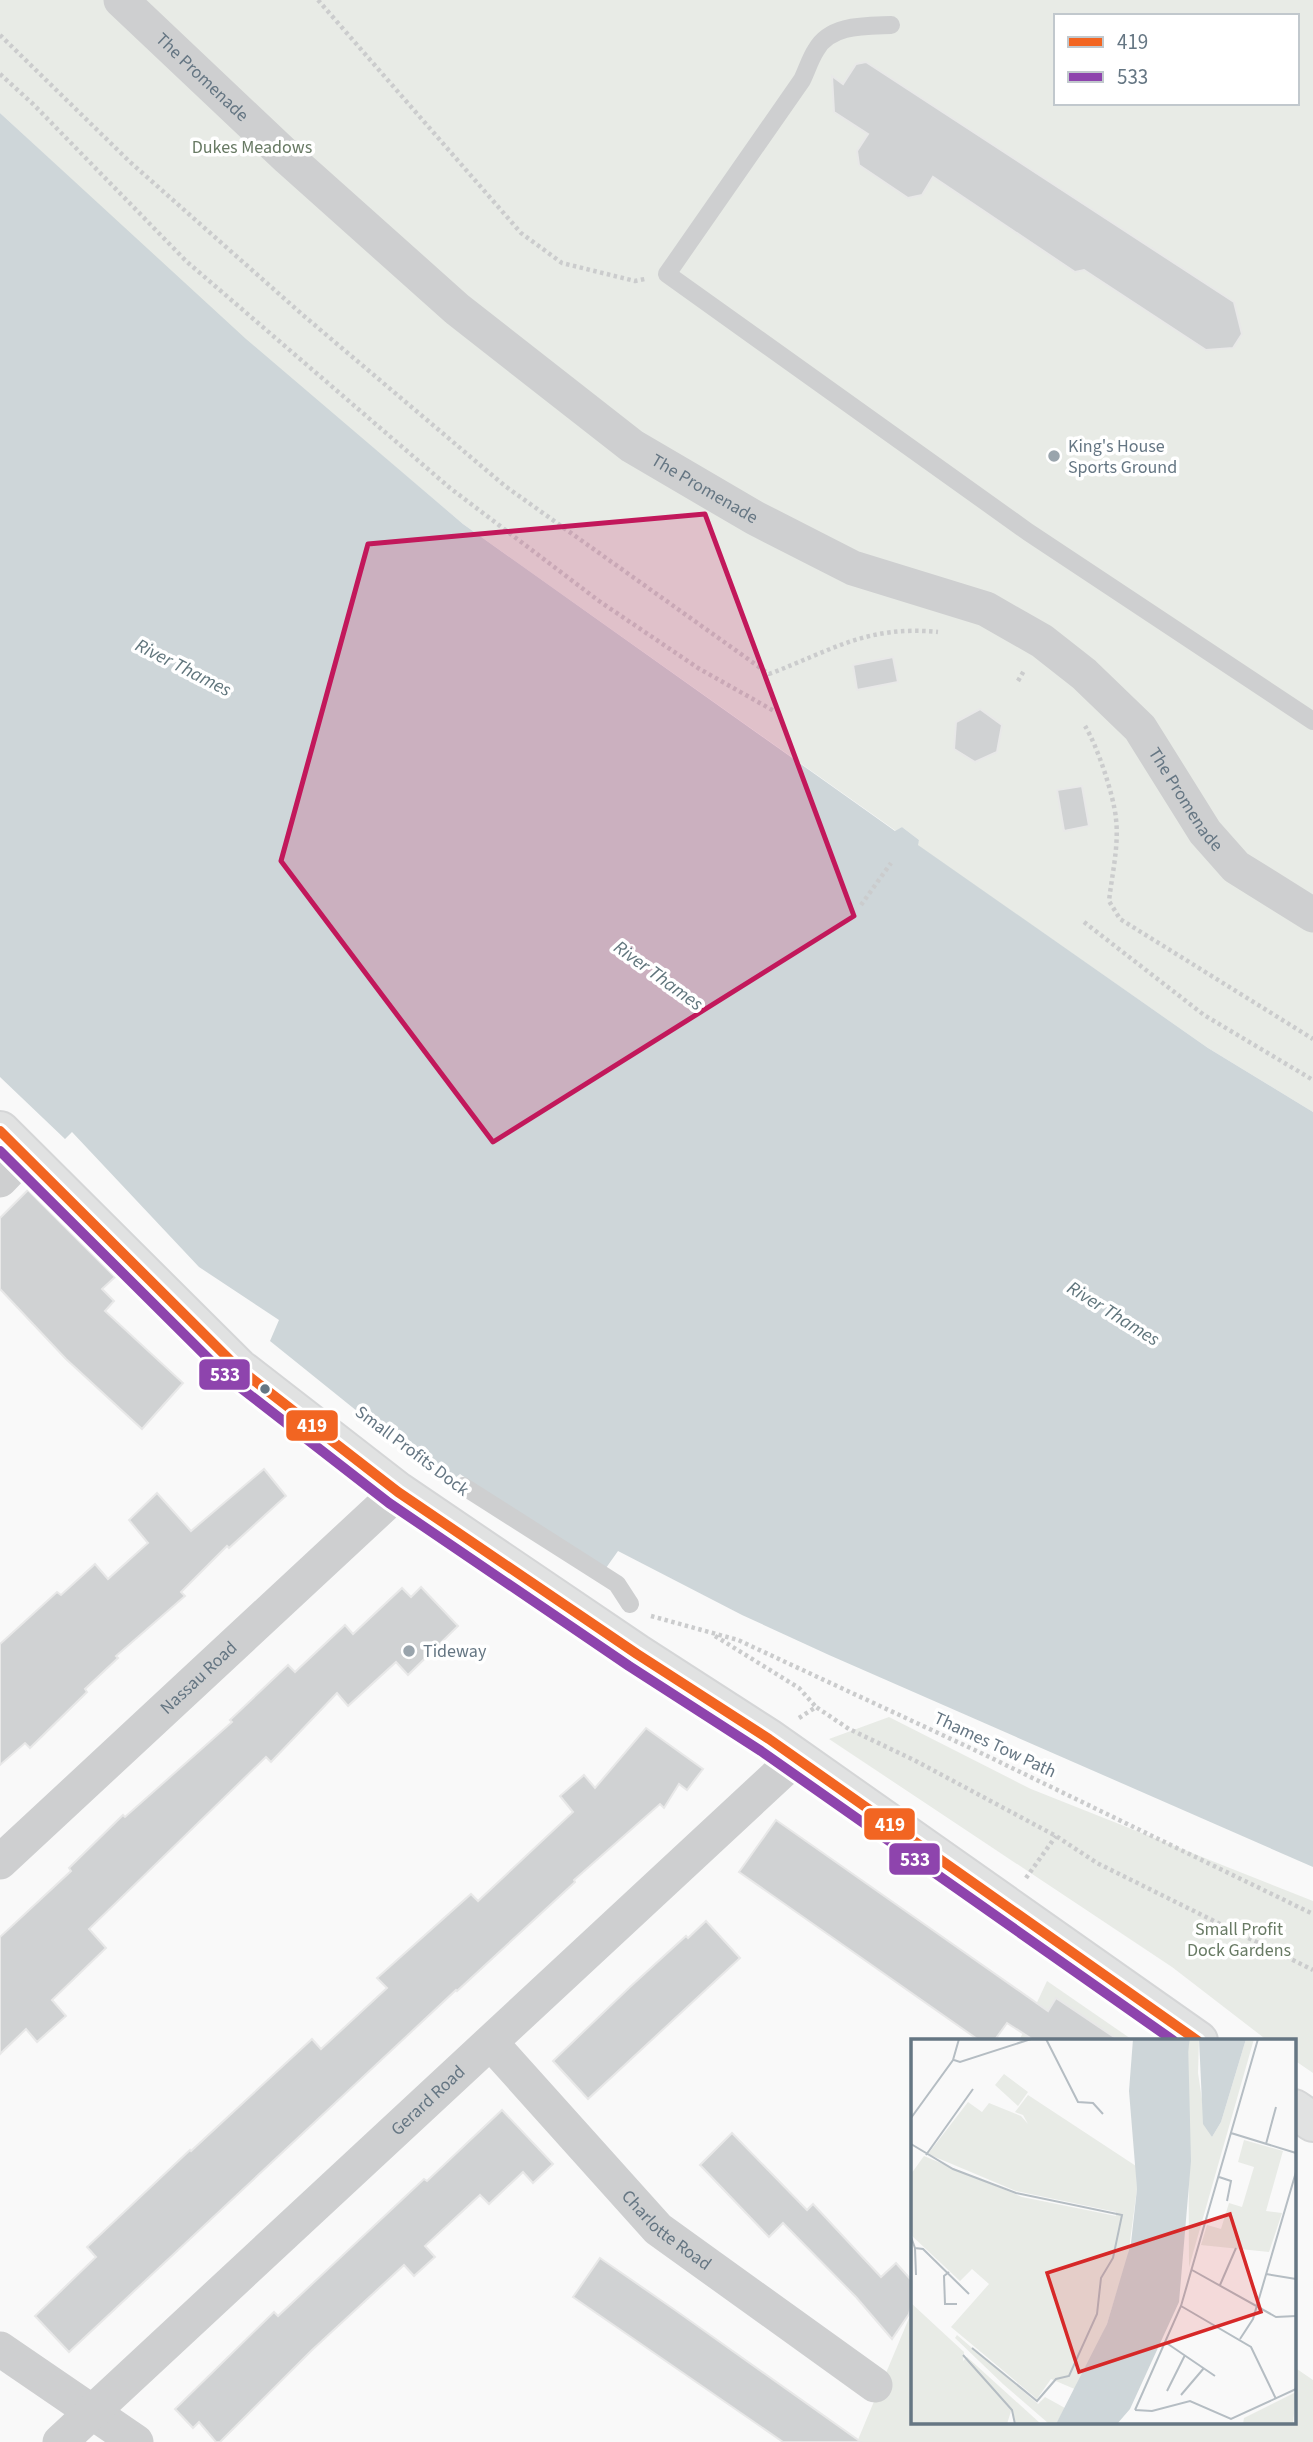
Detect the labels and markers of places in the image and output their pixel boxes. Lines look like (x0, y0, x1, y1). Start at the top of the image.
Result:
place label: King's House Sports Ground (1068, 434, 1177, 480)
marker: King's House Sports Ground (1046, 448, 1062, 464)
unlabelled marker (258, 1382, 272, 1396)
place label: Tideway (423, 1639, 487, 1664)
marker: Tideway (401, 1643, 417, 1659)

